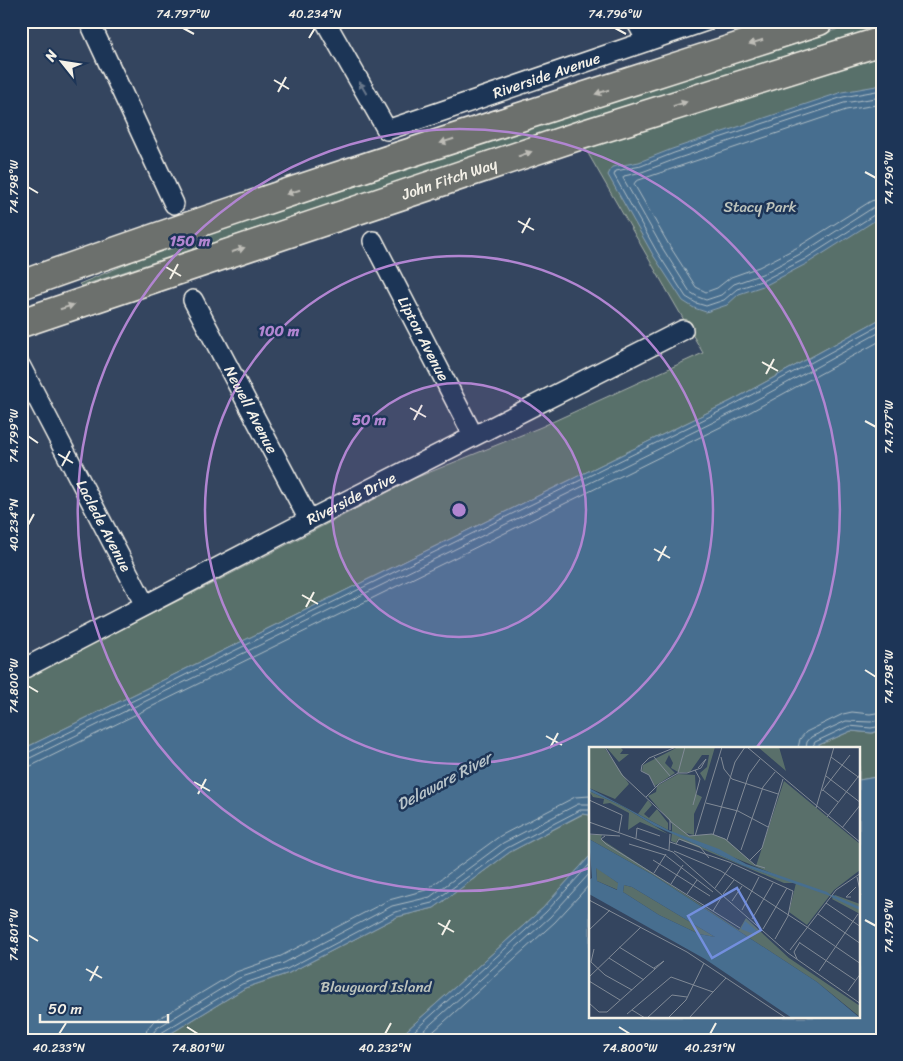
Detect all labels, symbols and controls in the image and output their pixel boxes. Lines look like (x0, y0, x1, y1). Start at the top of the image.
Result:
text: 74.797°W (156, 3, 210, 25)
text: 40.234°N (288, 3, 342, 25)
text: 74.796°W (588, 3, 642, 25)
north arrow (38, 38, 88, 88)
one-way arrow (749, 38, 764, 46)
text: N (37, 45, 65, 67)
street label: Riverside Avenue (489, 45, 604, 106)
one-way arrow (358, 81, 367, 95)
one-way arrow (594, 89, 609, 96)
one-way arrow (672, 100, 687, 108)
one-way arrow (439, 138, 454, 145)
one-way arrow (517, 150, 532, 157)
street label: John Fitch Way (397, 151, 501, 208)
text: 74.796°W (878, 151, 900, 205)
text: 74.798°W (3, 159, 25, 214)
one-way arrow (285, 189, 300, 197)
park label: Stacy Park (723, 194, 797, 220)
text: 150 m (170, 228, 211, 254)
one-way arrow (231, 246, 246, 254)
street label: Lipton Avenue (390, 291, 456, 386)
one-way arrow (60, 303, 75, 311)
text: 100 m (259, 318, 300, 344)
street label: Newell Avenue (217, 361, 285, 459)
text: 74.797°W (878, 400, 900, 454)
text: 50 m (352, 407, 387, 433)
text: 74.799°W (3, 408, 25, 463)
street label: Riverside Drive (302, 465, 400, 532)
street label: Laclede Avenue (69, 475, 139, 577)
text: 40.234°N (3, 498, 25, 552)
centre of rings (450, 501, 468, 519)
text: 74.798°W (878, 649, 900, 704)
text: 74.800°W (3, 658, 25, 713)
water label: Delaware River (391, 742, 500, 818)
inset map (589, 747, 860, 1018)
text: 74.799°W (878, 898, 900, 953)
text: 74.801°W (3, 908, 25, 961)
park label: Blauguard Island (320, 974, 433, 1000)
scale bar (40, 991, 168, 1023)
text: 50 m (48, 996, 83, 1022)
text: 40.233°N (33, 1037, 86, 1059)
text: 74.801°W (172, 1037, 225, 1059)
text: 40.232°N (359, 1037, 412, 1059)
text: 74.800°W (603, 1037, 658, 1059)
text: 40.231°N (685, 1037, 736, 1059)

